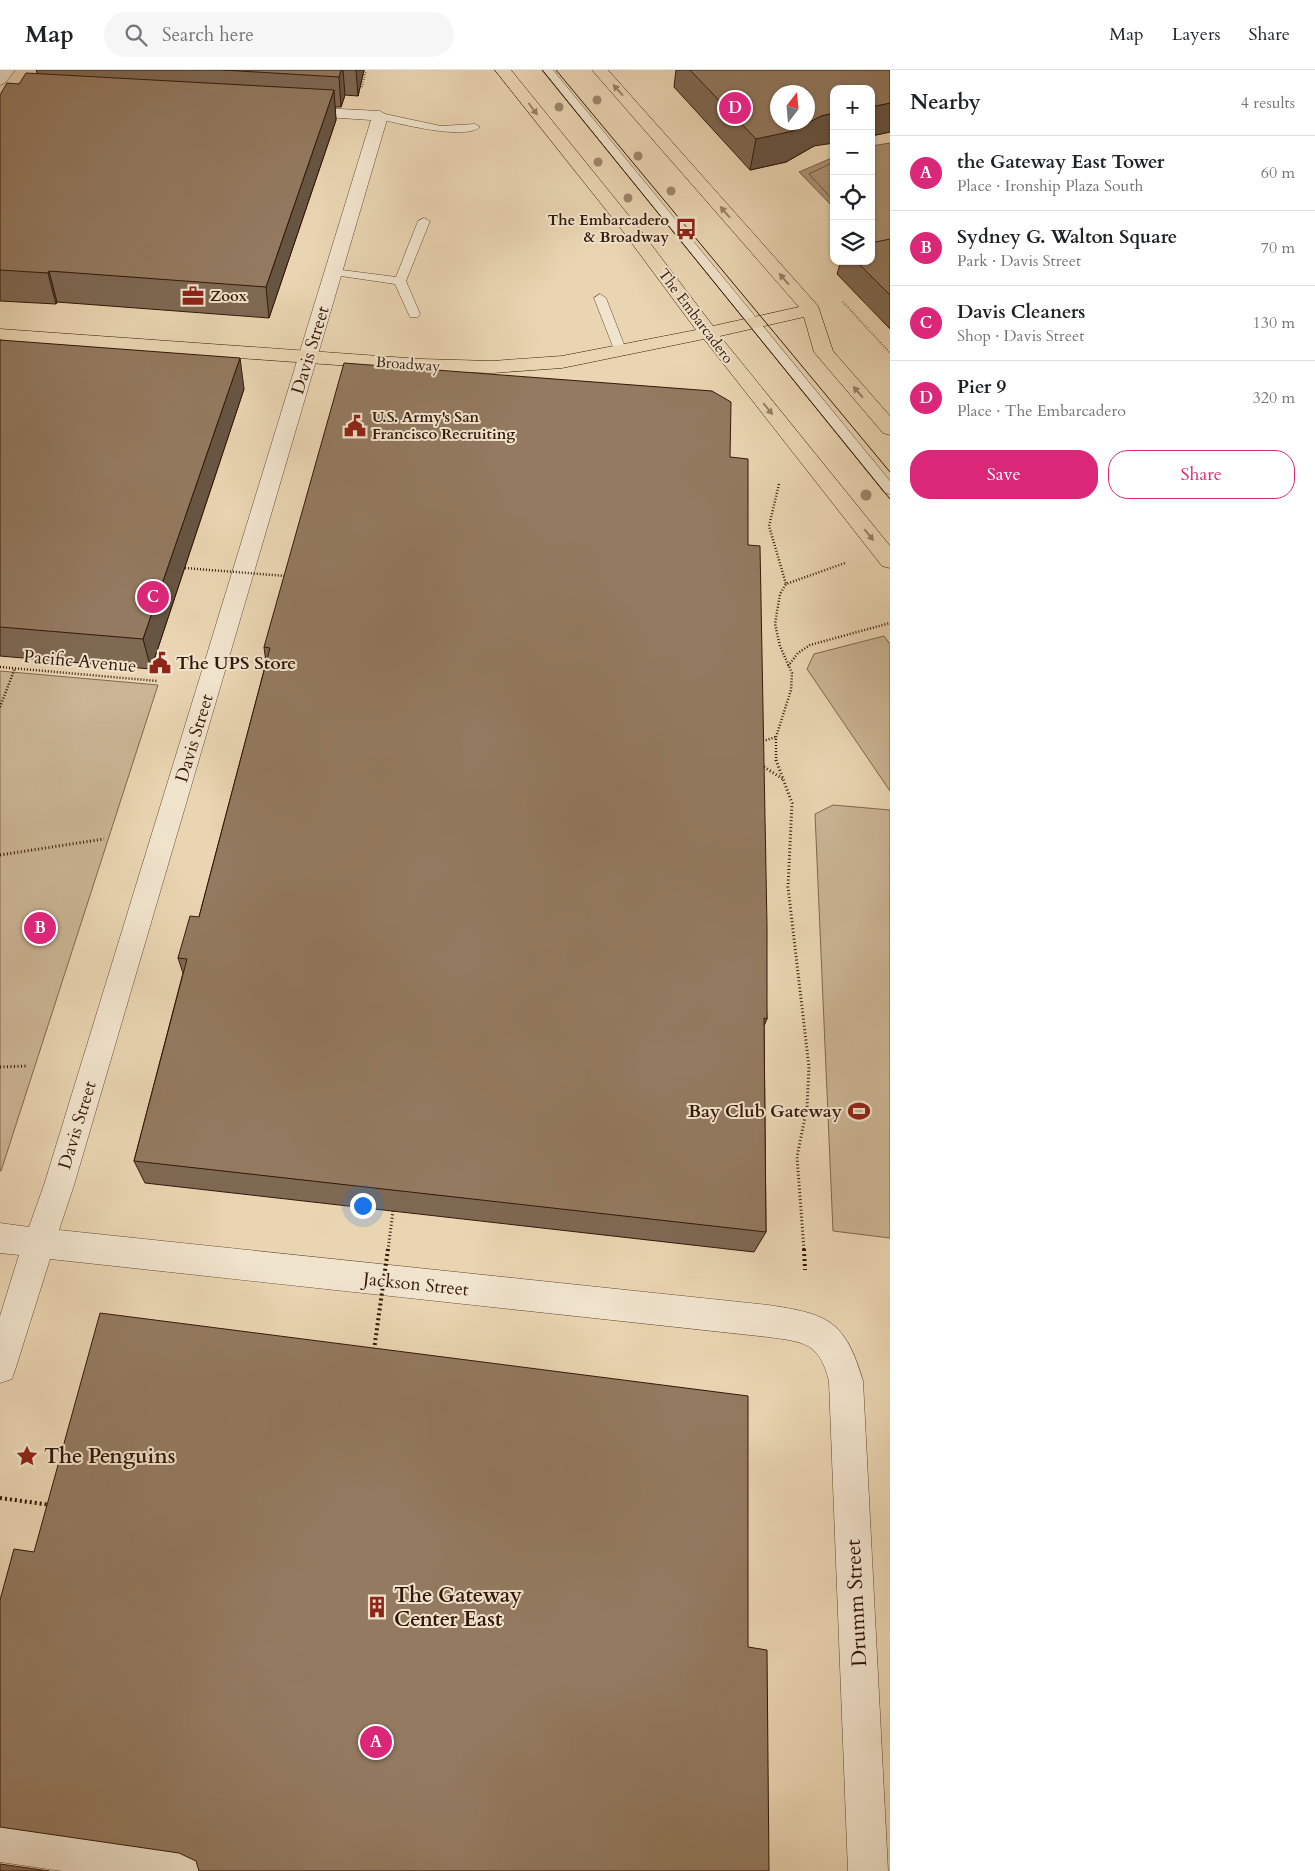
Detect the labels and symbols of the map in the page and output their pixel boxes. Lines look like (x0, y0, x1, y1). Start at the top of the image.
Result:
one-way arrow (612, 84, 624, 96)
north arrow (770, 85, 815, 130)
pin: D (719, 89, 751, 127)
one-way arrow (527, 102, 538, 115)
one-way arrow (720, 205, 731, 218)
place label: The Embarcadero & Broadway (548, 210, 669, 247)
bus stop icon: The Embarcadero & Broadway (673, 216, 699, 242)
street label: The Embarcadero (654, 265, 738, 367)
one-way arrow (778, 274, 790, 286)
office icon: Zoox (180, 283, 206, 309)
place label: Zoox (210, 286, 247, 306)
street label: Davis Street (285, 303, 336, 397)
street label: Broadway (375, 352, 441, 376)
one-way arrow (853, 385, 864, 398)
one-way arrow (762, 402, 773, 415)
place label: U.S. Army's San Francisco Recruiting (372, 407, 515, 444)
public building icon: U.S. Army's San Francisco Recruiting (342, 413, 368, 439)
one-way arrow (864, 529, 875, 542)
pin: C (137, 578, 169, 616)
street label: Pacific Avenue (22, 644, 137, 679)
public building icon: The UPS Store (147, 650, 173, 676)
place label: The UPS Store (176, 651, 296, 676)
street label: Davis Street (169, 691, 220, 785)
pin: B (24, 909, 56, 947)
street label: Davis Street (52, 1078, 103, 1172)
sports icon: Bay Club Gateway (846, 1098, 872, 1124)
place label: Bay Club Gateway (688, 1099, 843, 1124)
your location (350, 1193, 376, 1219)
street label: Jackson Street (359, 1266, 470, 1302)
place label: The Penguins (44, 1442, 176, 1471)
place icon: The Penguins (14, 1443, 40, 1469)
street label: Drumm Street (839, 1538, 874, 1668)
place label: The Gateway Center East (394, 1581, 522, 1634)
building icon: The Gateway Center East (364, 1594, 390, 1620)
pin: A (360, 1723, 392, 1761)

